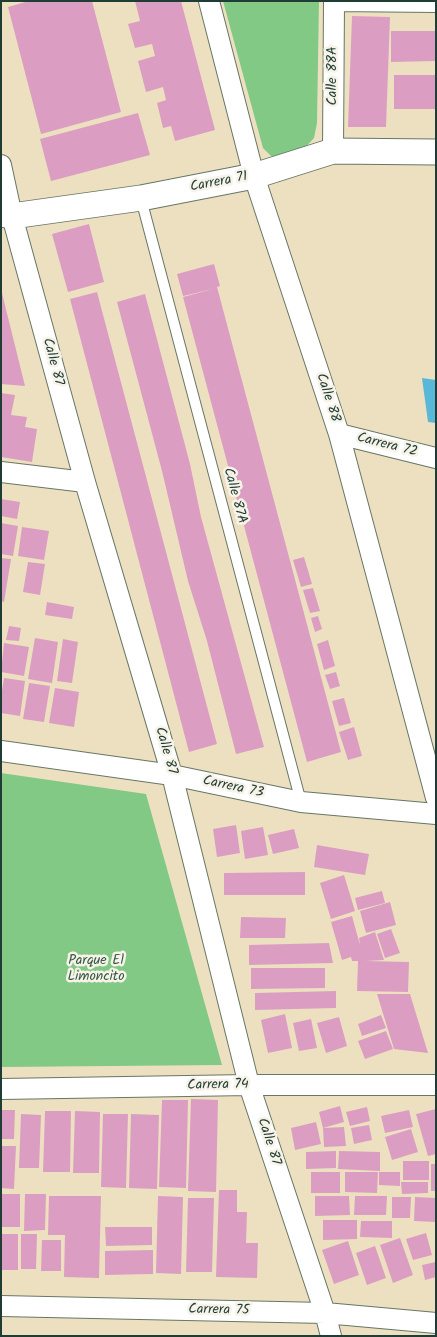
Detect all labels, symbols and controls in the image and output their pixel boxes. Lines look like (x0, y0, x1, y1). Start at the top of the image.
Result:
street label: Calle 88A (326, 46, 342, 106)
street label: Carrera 71 (189, 169, 249, 197)
street label: Calle 87 (38, 336, 66, 388)
street label: Calle 88 (311, 371, 343, 425)
street label: Carrera 72 (355, 430, 419, 462)
street label: Calle 87A (218, 466, 250, 526)
street label: Calle 87 (150, 725, 180, 777)
street label: Carrera 73 (201, 773, 265, 803)
park label: Parque El Limoncito (67, 954, 125, 986)
street label: Carrera 74 (187, 1077, 249, 1095)
street label: Calle 87 (253, 1116, 283, 1168)
street label: Carrera 75 (188, 1302, 250, 1320)

